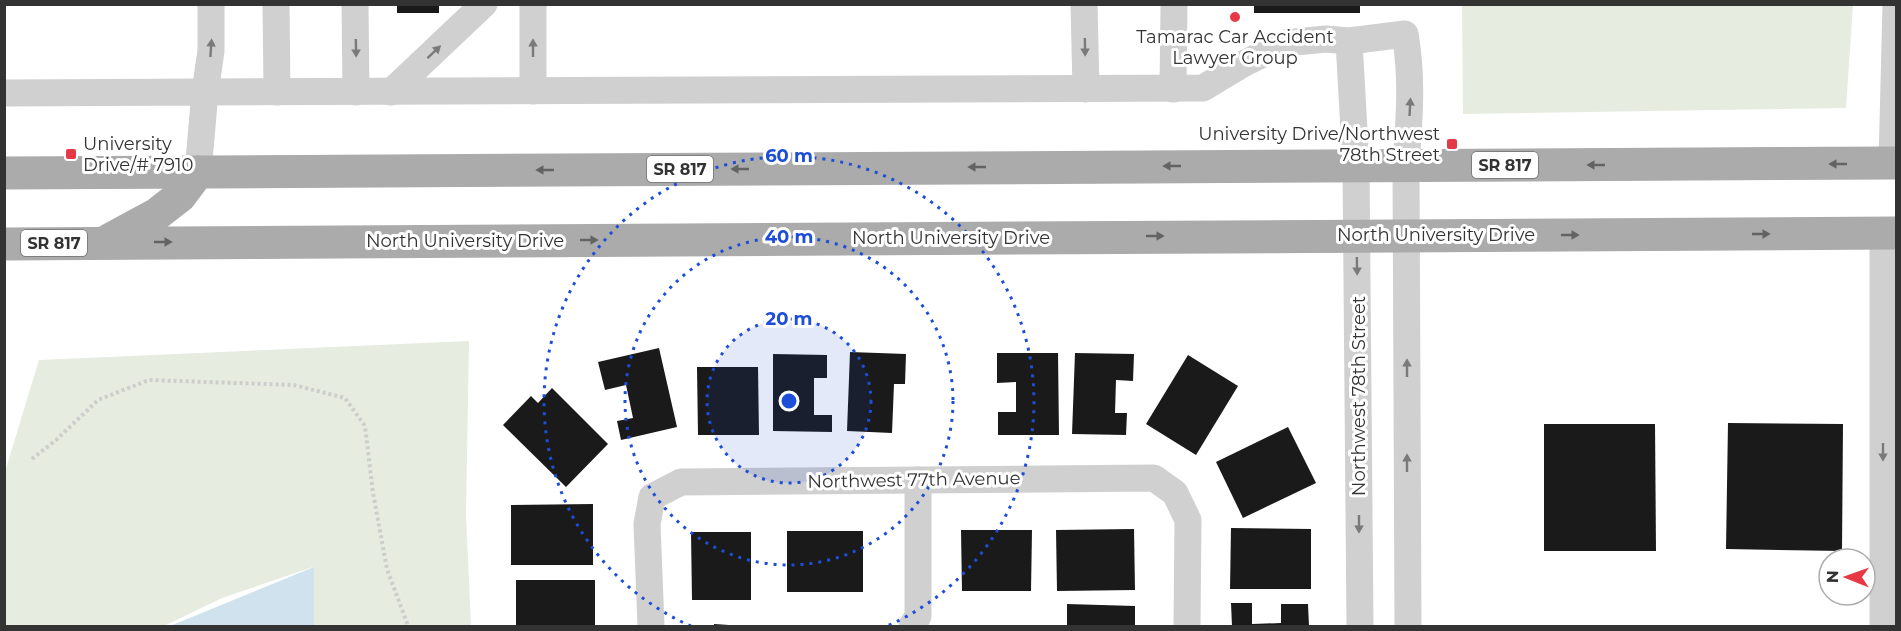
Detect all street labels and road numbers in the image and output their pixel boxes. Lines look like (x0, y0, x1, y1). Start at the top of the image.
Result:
road number: SR 817 (1472, 152, 1538, 178)
road number: SR 817 (647, 156, 713, 182)
street label: North University Drive (1337, 224, 1535, 246)
street label: North University Drive (852, 227, 1050, 249)
road number: SR 817 (21, 230, 87, 256)
street label: North University Drive (366, 230, 564, 252)
street label: Northwest 78th Street (1348, 296, 1370, 496)
street label: Northwest 77th Avenue (807, 467, 1021, 493)

